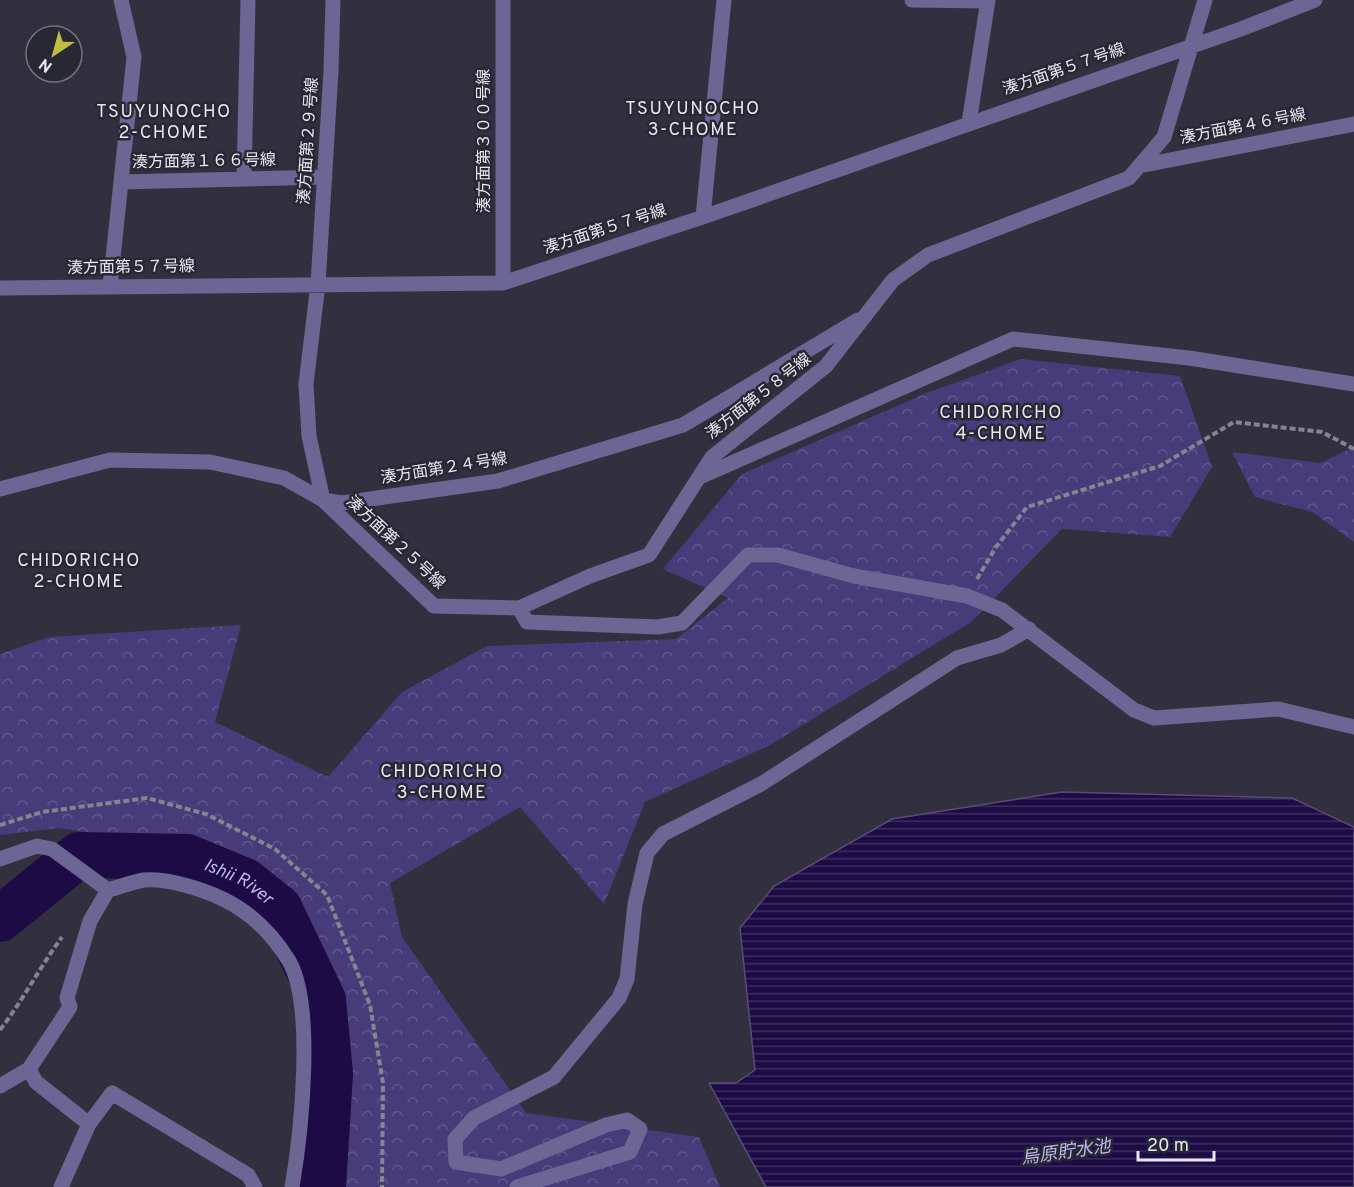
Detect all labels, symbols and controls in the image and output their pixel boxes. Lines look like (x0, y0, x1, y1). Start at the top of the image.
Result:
north arrow (24, 24, 84, 84)
street label: 湊方面第５７号線 (1000, 40, 1128, 100)
text: N (36, 53, 57, 76)
street label: 湊方面第３００号線 (475, 69, 495, 213)
street label: 湊方面第２９号線 (295, 76, 323, 206)
district label: TSUYUNOCHO 3-CHOME (625, 98, 761, 142)
district label: TSUYUNOCHO 2-CHOME (96, 101, 232, 145)
street label: 湊方面第４６号線 (1178, 105, 1308, 149)
street label: 湊方面第１６６号線 (132, 151, 276, 173)
street label: 湊方面第５７号線 (541, 201, 669, 259)
street label: 湊方面第５７号線 (67, 257, 195, 279)
street label: 湊方面第５８号線 (702, 350, 816, 444)
district label: CHIDORICHO 4-CHOME (939, 402, 1063, 446)
street label: 湊方面第２４号線 (379, 449, 509, 489)
street label: 湊方面第２５号線 (341, 492, 449, 594)
district label: CHIDORICHO 2-CHOME (17, 550, 141, 594)
district label: CHIDORICHO 3-CHOME (380, 761, 504, 805)
water label: Ishii River (200, 854, 279, 912)
scale bar (1138, 1124, 1214, 1162)
water label: 烏原貯水池 (1020, 1135, 1114, 1171)
text: 20 m (1147, 1135, 1189, 1158)

